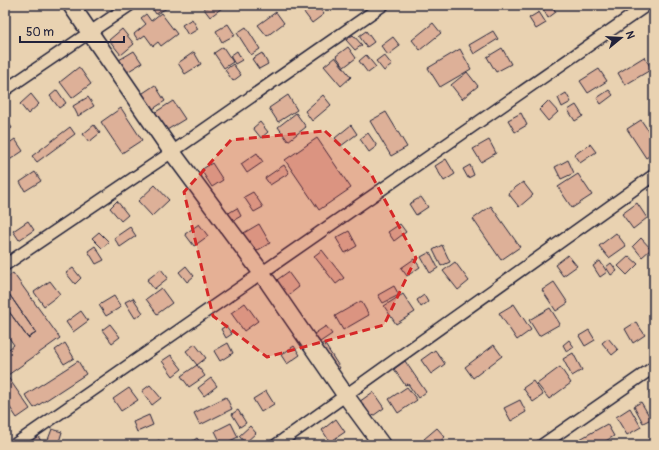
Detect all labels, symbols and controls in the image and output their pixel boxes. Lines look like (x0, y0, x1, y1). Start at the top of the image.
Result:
scale bar (20, 18, 124, 44)
north arrow (601, 18, 641, 58)
text: 50 m (26, 25, 54, 40)
text: N (623, 30, 638, 41)

